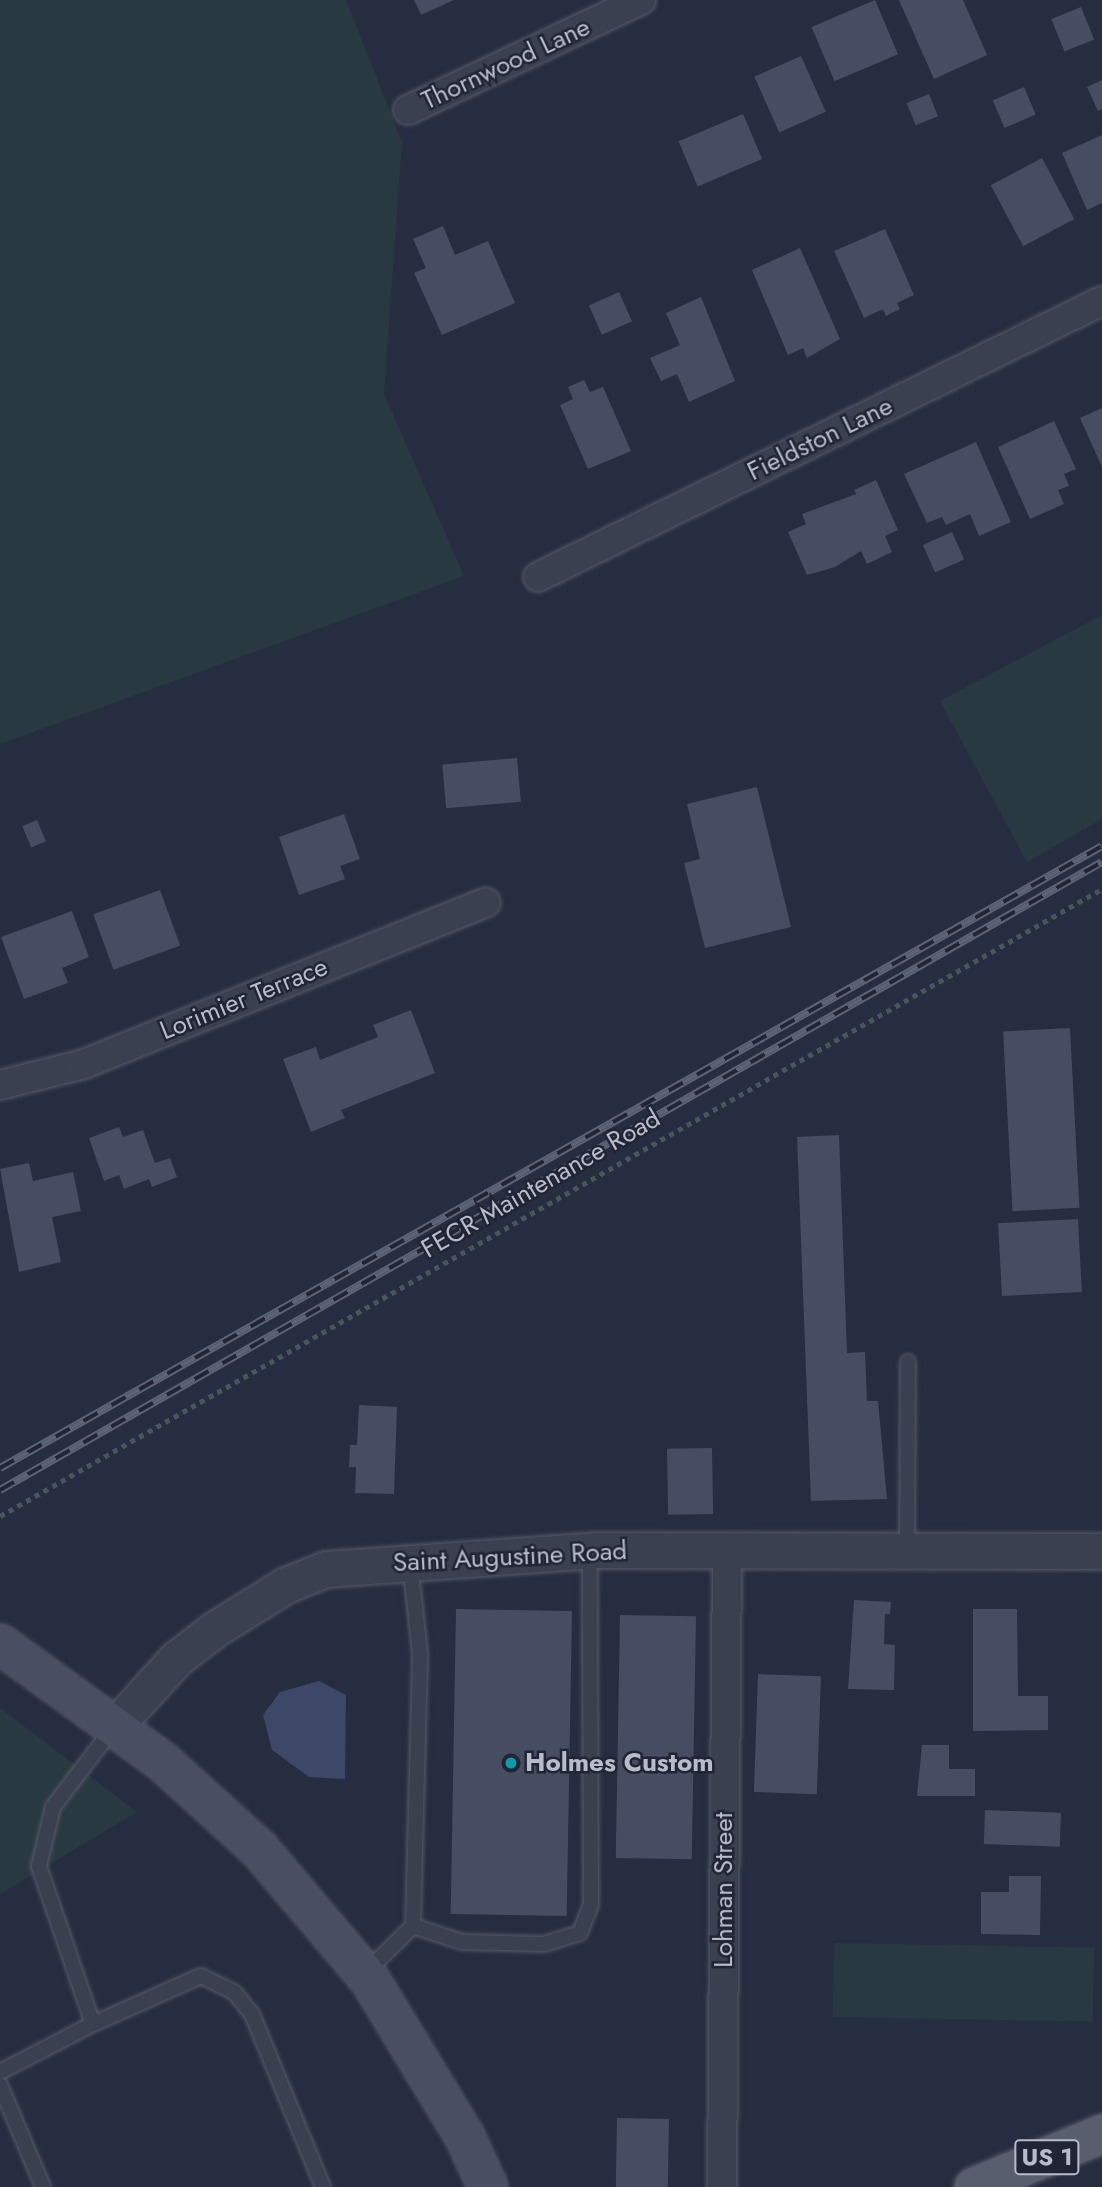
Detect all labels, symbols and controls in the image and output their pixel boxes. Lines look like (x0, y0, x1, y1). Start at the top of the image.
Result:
street label: Thornwood Lane (417, 11, 595, 117)
street label: Fieldston Lane (742, 390, 898, 488)
street label: Lorimier Terrace (156, 951, 332, 1047)
street label: FECR Maintenance Road (416, 1103, 666, 1265)
street label: Saint Augustine Road (392, 1535, 628, 1579)
place label: Holmes Custom (525, 1747, 714, 1779)
marker: Holmes Custom (503, 1755, 519, 1771)
street label: Lohman Street (708, 1812, 740, 1968)
road number: US 1 (1014, 2136, 1080, 2178)

